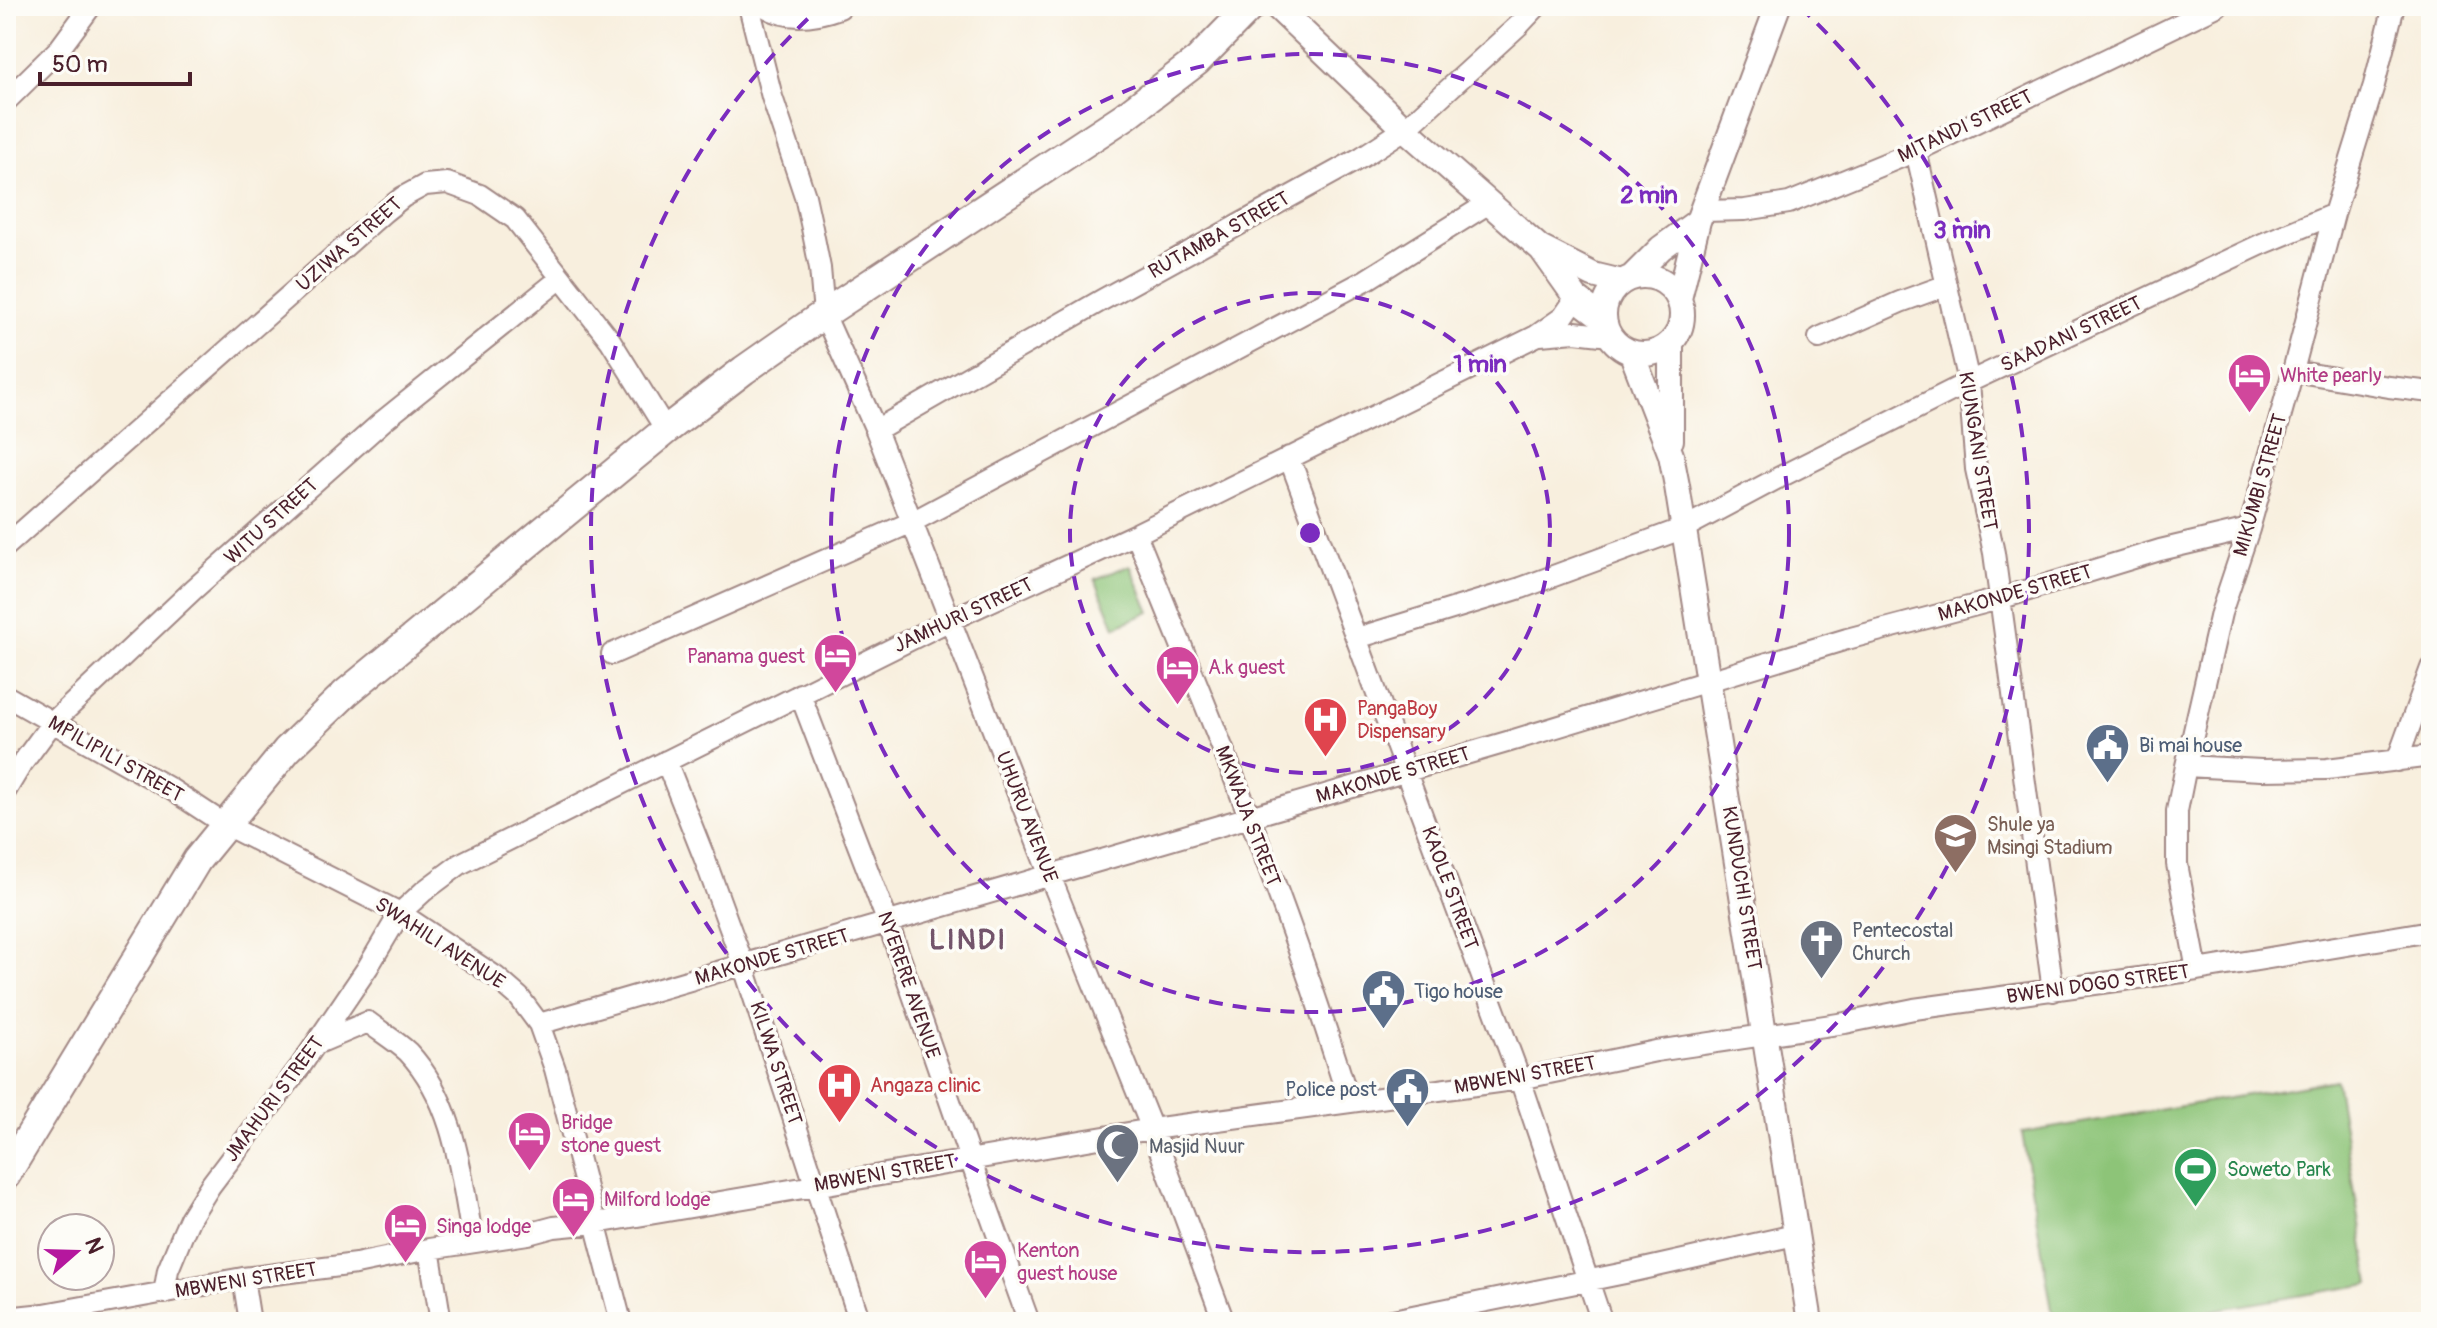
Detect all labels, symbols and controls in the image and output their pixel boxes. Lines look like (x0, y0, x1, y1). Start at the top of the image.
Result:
scale bar (40, 36, 190, 86)
text: 50 m (52, 50, 108, 79)
street label: MITANDI STREET (1894, 84, 2036, 168)
text: 2 min (1620, 181, 1678, 210)
street label: RUTAMBA STREET (1144, 186, 1294, 284)
street label: UZIWA STREET (291, 191, 407, 297)
text: 3 min (1933, 216, 1991, 245)
street label: SAADANI STREET (1996, 290, 2146, 378)
text: 1 min (1453, 350, 1507, 379)
hotel icon: White pearly (2225, 351, 2273, 414)
place label: White pearly (2280, 363, 2382, 388)
street label: KIUNGANI STREET (1953, 370, 2003, 532)
street label: MIKUMBI STREET (2228, 411, 2292, 559)
street label: WITU STREET (219, 472, 323, 570)
centre of rings (1296, 519, 1324, 547)
street label: MAKONDE STREET (1935, 559, 2095, 627)
street label: JAMHURI STREET (889, 572, 1037, 658)
hotel icon: Panama guest (812, 632, 860, 695)
hotel icon: A.k guest (1153, 643, 1201, 706)
place label: Panama guest (687, 644, 806, 669)
place label: A.k guest (1208, 655, 1286, 680)
hospital icon: PangaBoy Dispensary (1302, 696, 1350, 759)
place label: PangaBoy Dispensary (1357, 696, 1446, 744)
street label: MPILIPILI STREET (44, 710, 188, 808)
public building icon: Bi mai house (2084, 721, 2132, 784)
place label: Bi mai house (2139, 733, 2242, 758)
street label: MAKONDE STREET (1313, 741, 1473, 809)
street label: MKWAJA STREET (1210, 742, 1286, 890)
street label: UHURU AVENUE (990, 748, 1064, 886)
street label: KUNDUCHI STREET (1717, 804, 1767, 972)
school or university icon: Shule ya Msingi Stadium (1932, 811, 1980, 874)
place label: Shule ya Msingi Stadium (1987, 812, 2113, 860)
street label: KAOLE STREET (1416, 823, 1484, 953)
street label: SWAHILI AVENUE (370, 892, 510, 994)
street label: NYERERE AVENUE (872, 908, 946, 1062)
church icon: Pentecostal Church (1797, 918, 1845, 981)
place label: Pentecostal Church (1852, 918, 1954, 966)
street label: MAKONDE STREET (692, 923, 852, 991)
district label: LINDI (929, 923, 1007, 958)
street label: BWENI DOGO STREET (2005, 959, 2191, 1009)
public building icon: Tigo house (1359, 967, 1407, 1030)
place label: Tigo house (1414, 979, 1503, 1004)
street label: KILWA STREET (744, 998, 808, 1128)
street label: JMAHURI STREET (219, 1031, 329, 1167)
street label: MBWENI STREET (1452, 1050, 1598, 1100)
hospital icon: Angaza clinic (815, 1061, 863, 1124)
public building icon: Police post (1384, 1065, 1432, 1128)
place label: Angaza clinic (870, 1073, 981, 1098)
place label: Police post (1285, 1077, 1378, 1102)
hotel icon: Bridge stone guest (506, 1109, 554, 1172)
place label: Bridge stone guest (561, 1110, 662, 1158)
mosque icon: Masjid Nuur (1094, 1122, 1142, 1185)
place label: Masjid Nuur (1149, 1134, 1245, 1159)
sports icon: Soweto Park (2172, 1145, 2220, 1208)
street label: MBWENI STREET (812, 1148, 958, 1198)
place label: Soweto Park (2227, 1157, 2331, 1182)
hotel icon: Milford lodge (549, 1175, 597, 1238)
place label: Milford lodge (604, 1187, 710, 1212)
hotel icon: Singa lodge (381, 1202, 429, 1265)
north arrow (36, 1212, 116, 1292)
place label: Singa lodge (436, 1214, 531, 1239)
text: N (78, 1234, 110, 1257)
hotel icon: Kenton guest house (962, 1238, 1010, 1301)
place label: Kenton guest house (1017, 1238, 1117, 1286)
street label: MBWENI STREET (173, 1256, 319, 1304)

